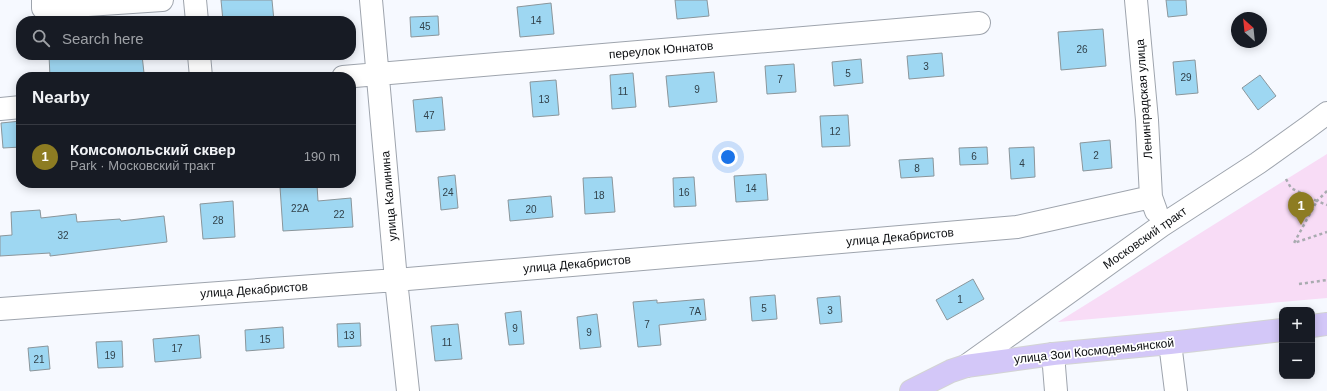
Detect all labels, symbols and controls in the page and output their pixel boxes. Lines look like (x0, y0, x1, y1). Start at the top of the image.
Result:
north arrow (1231, 12, 1267, 48)
house number: 14 (530, 15, 542, 26)
search box (16, 16, 356, 60)
house number: 45 (419, 21, 431, 32)
icon: search (30, 27, 52, 49)
text: Search here (62, 30, 144, 47)
street label: переулок Юннатов (608, 38, 714, 62)
street label: Ленинградская улица (1133, 38, 1155, 159)
house number: 26 (1076, 44, 1088, 55)
house number: 3 (923, 61, 929, 72)
house number: 5 (845, 68, 851, 79)
house number: 29 (1180, 72, 1192, 83)
house number: 7 (777, 74, 783, 85)
house number: 9 (694, 84, 700, 95)
house number: 11 (618, 86, 629, 97)
text: Nearby (32, 88, 90, 107)
house number: 13 (538, 94, 550, 105)
house number: 47 (423, 110, 435, 121)
house number: 12 (829, 126, 841, 137)
text: Комсомольский сквер (70, 141, 236, 158)
your location (718, 147, 738, 167)
text: 1 (41, 149, 49, 164)
text: 190 m (304, 149, 340, 164)
street label: улица Калинина (378, 150, 400, 242)
house number: 2 (1093, 150, 1099, 161)
house number: 6 (971, 151, 977, 162)
text: Park · Московский тракт (70, 158, 215, 173)
house number: 4 (1019, 158, 1025, 169)
house number: 8 (914, 163, 920, 174)
house number: 14 (745, 183, 757, 194)
house number: 24 (442, 187, 454, 198)
house number: 16 (678, 187, 690, 198)
house number: 18 (593, 190, 605, 201)
pin: 1 (1288, 192, 1314, 225)
house number: 22А (291, 203, 309, 214)
house number: 20 (525, 204, 537, 215)
street label: Московский тракт (1101, 204, 1190, 272)
house number: 22 (333, 209, 345, 220)
house number: 28 (212, 215, 224, 226)
street label: улица Декабристов (846, 225, 954, 249)
house number: 32 (57, 230, 69, 241)
street label: улица Декабристов (523, 252, 631, 276)
street label: улица Декабристов (200, 279, 308, 301)
house number: 1 (957, 294, 963, 305)
house number: 5 (761, 303, 767, 314)
house number: 3 (827, 305, 833, 316)
house number: 7А (689, 306, 701, 317)
map controls (1279, 307, 1315, 379)
button: + (1279, 307, 1315, 343)
house number: 7 (644, 319, 650, 330)
house number: 9 (512, 323, 518, 334)
house number: 9 (586, 327, 592, 338)
house number: 13 (343, 330, 355, 341)
house number: 15 (259, 334, 271, 345)
street label: улица Зои Космодемьянской (1013, 336, 1175, 366)
house number: 11 (442, 337, 453, 348)
house number: 17 (171, 343, 183, 354)
button: − (1279, 343, 1315, 379)
house number: 19 (104, 350, 116, 361)
house number: 21 (33, 354, 45, 365)

